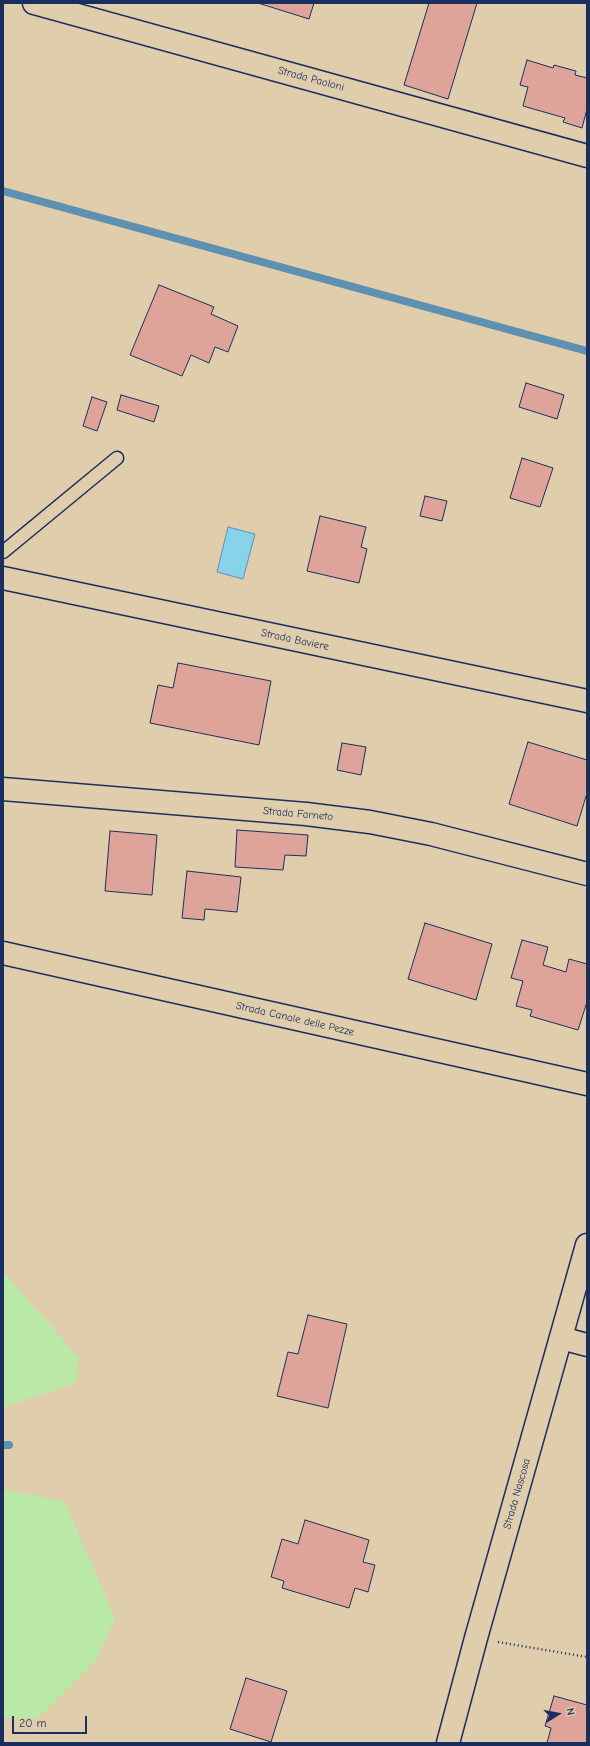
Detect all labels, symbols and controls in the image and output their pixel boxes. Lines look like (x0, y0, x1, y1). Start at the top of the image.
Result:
street label: Strada Paoloni (276, 64, 346, 94)
street label: Strada Baviere (260, 626, 330, 654)
street label: Strada Farneto (262, 804, 334, 824)
street label: Strada Canale delle Pezze (234, 999, 356, 1039)
street label: Strada Nascosa (501, 1457, 533, 1531)
north arrow (538, 1694, 578, 1734)
text: N (563, 1707, 577, 1716)
scale bar (14, 1708, 89, 1734)
text: 20 m (19, 1716, 47, 1730)

